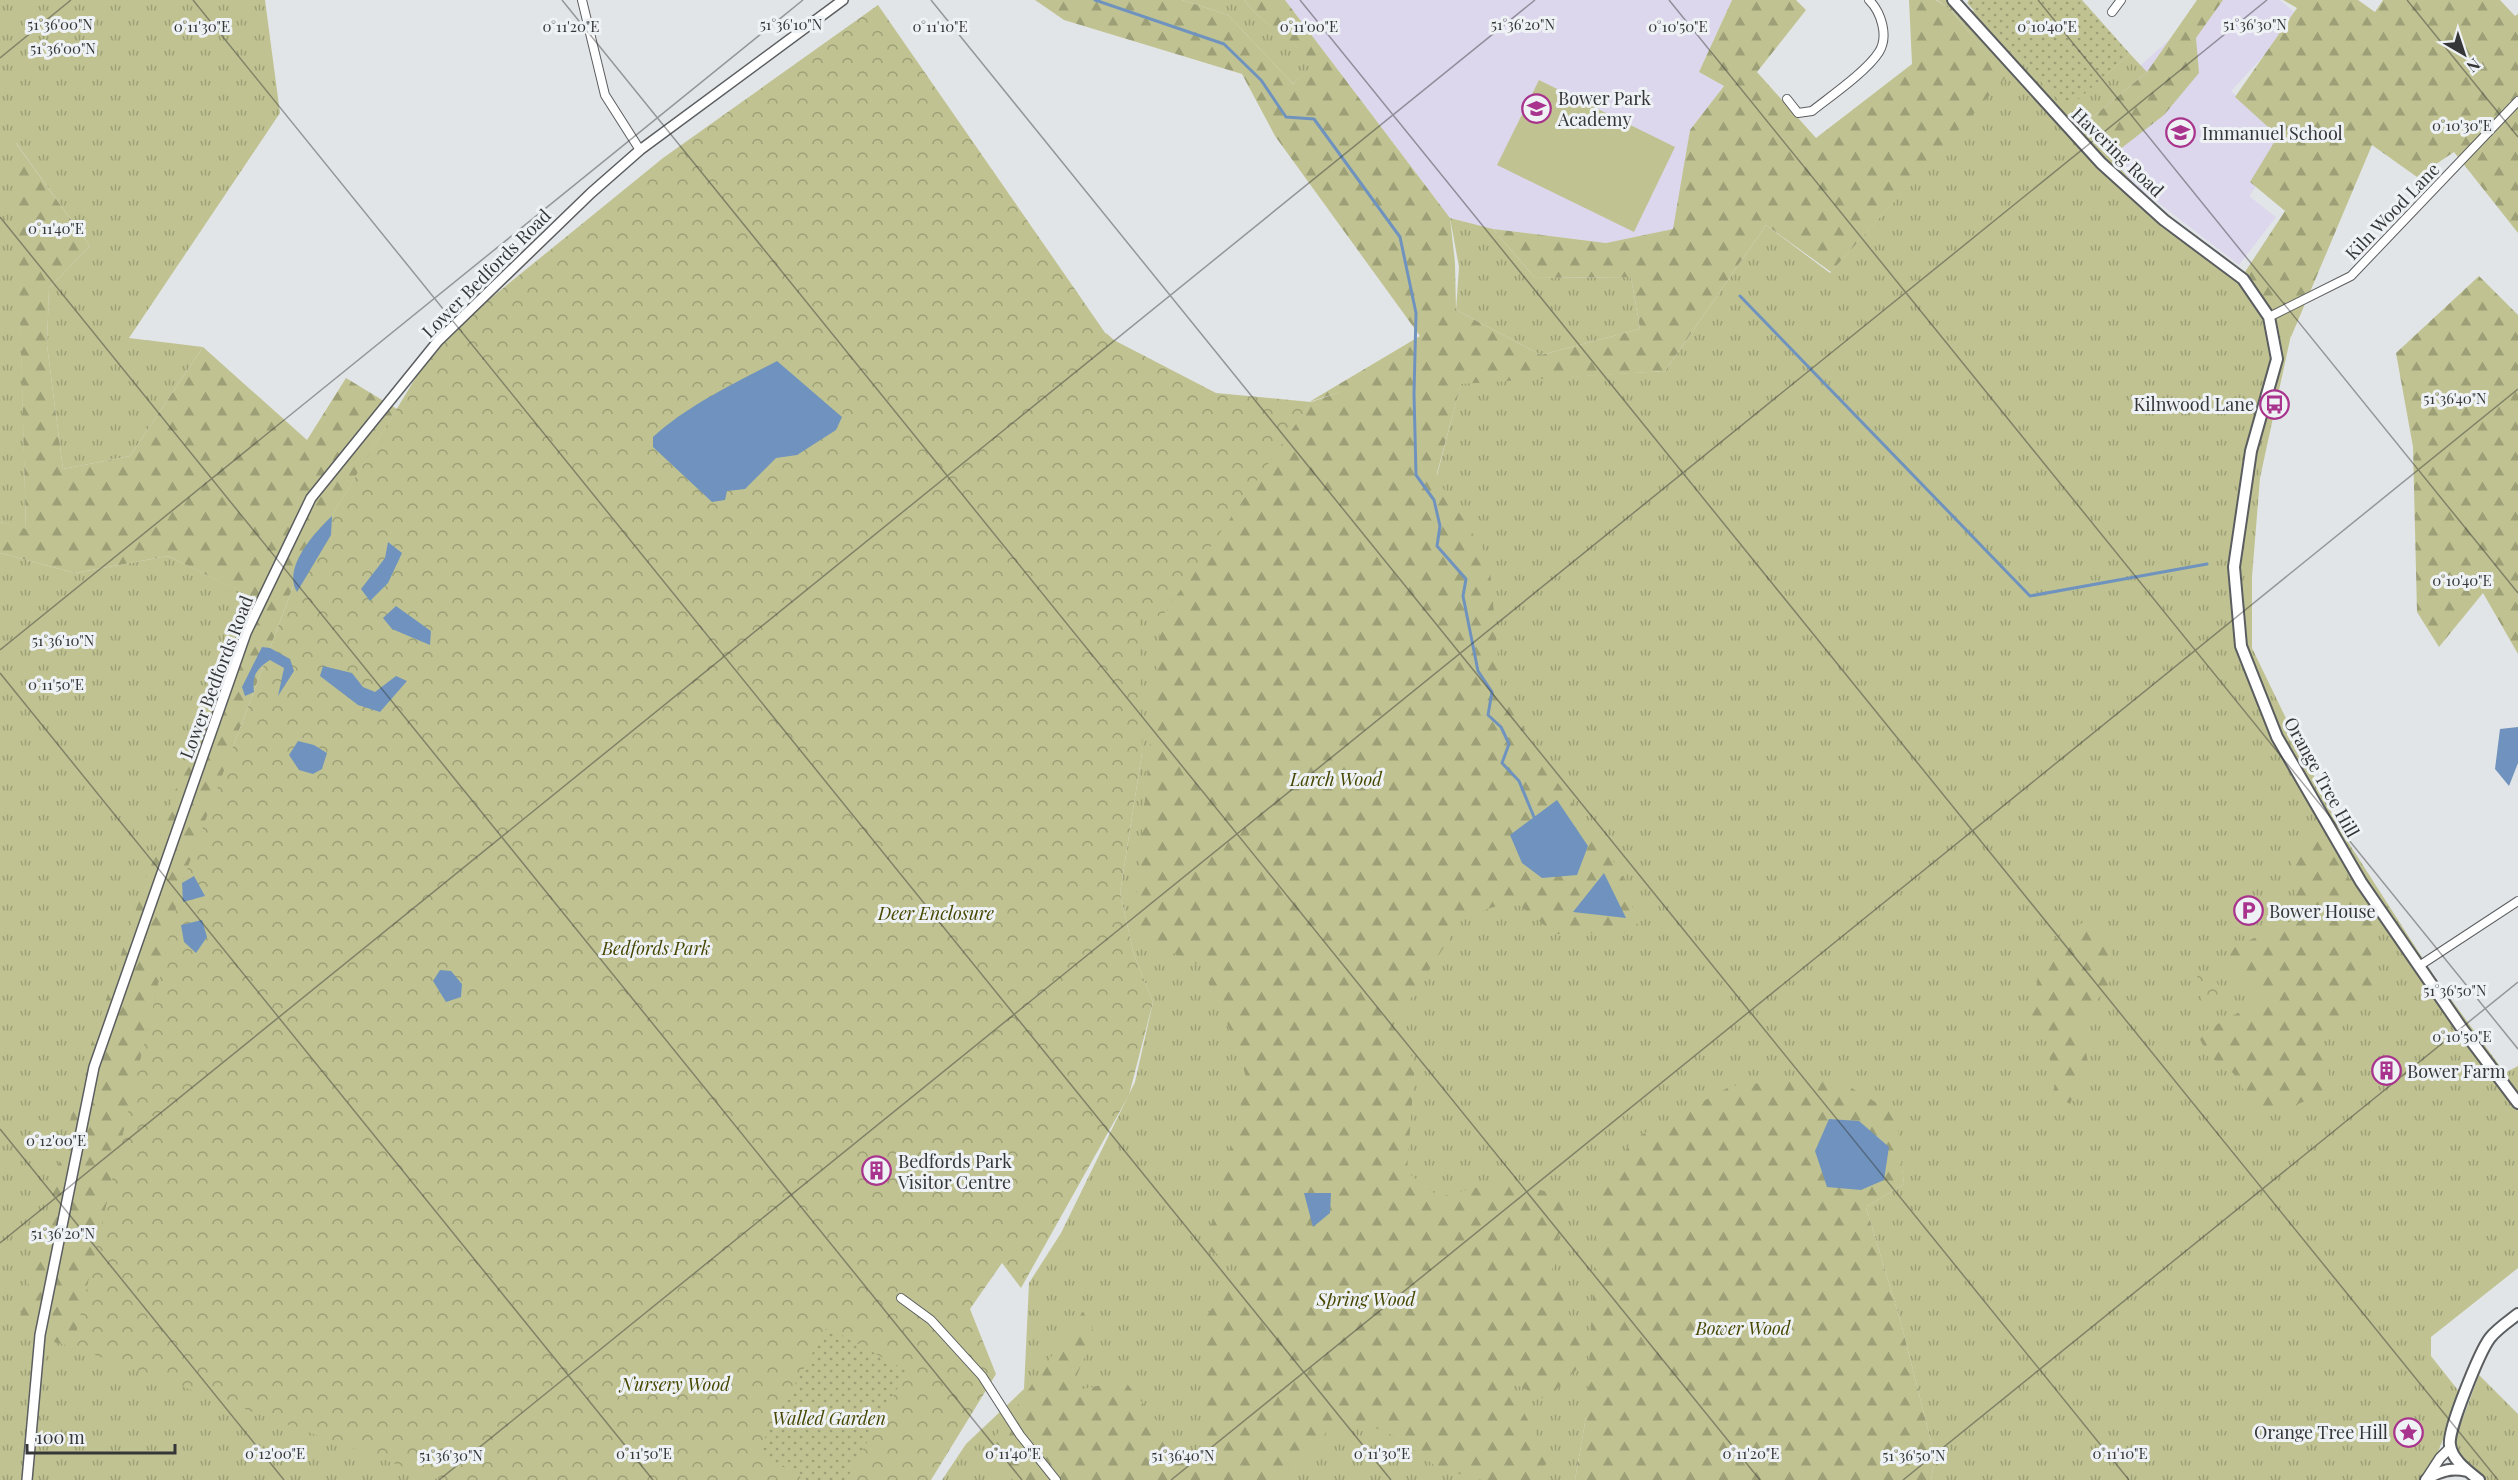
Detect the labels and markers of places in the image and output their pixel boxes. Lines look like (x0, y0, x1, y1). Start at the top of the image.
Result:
place label: Bower Park Academy (1557, 86, 1651, 131)
school or university icon: Bower Park Academy (1521, 92, 1553, 124)
school or university icon: Immanuel School (2165, 117, 2197, 149)
place label: Immanuel School (2202, 121, 2343, 145)
bus stop icon: Kilnwood Lane (2259, 388, 2291, 420)
place label: Kilnwood Lane (2133, 392, 2254, 416)
parking icon: Bower House (2232, 895, 2264, 927)
place label: Bower House (2269, 899, 2376, 923)
building icon: Bower Farm (2370, 1055, 2402, 1087)
place label: Bower Farm (2407, 1059, 2506, 1083)
place label: Bedfords Park Visitor Centre (897, 1149, 1012, 1194)
building icon: Bedfords Park Visitor Centre (861, 1155, 893, 1187)
place icon: Orange Tree Hill (2393, 1416, 2425, 1448)
place label: Orange Tree Hill (2254, 1420, 2388, 1444)

